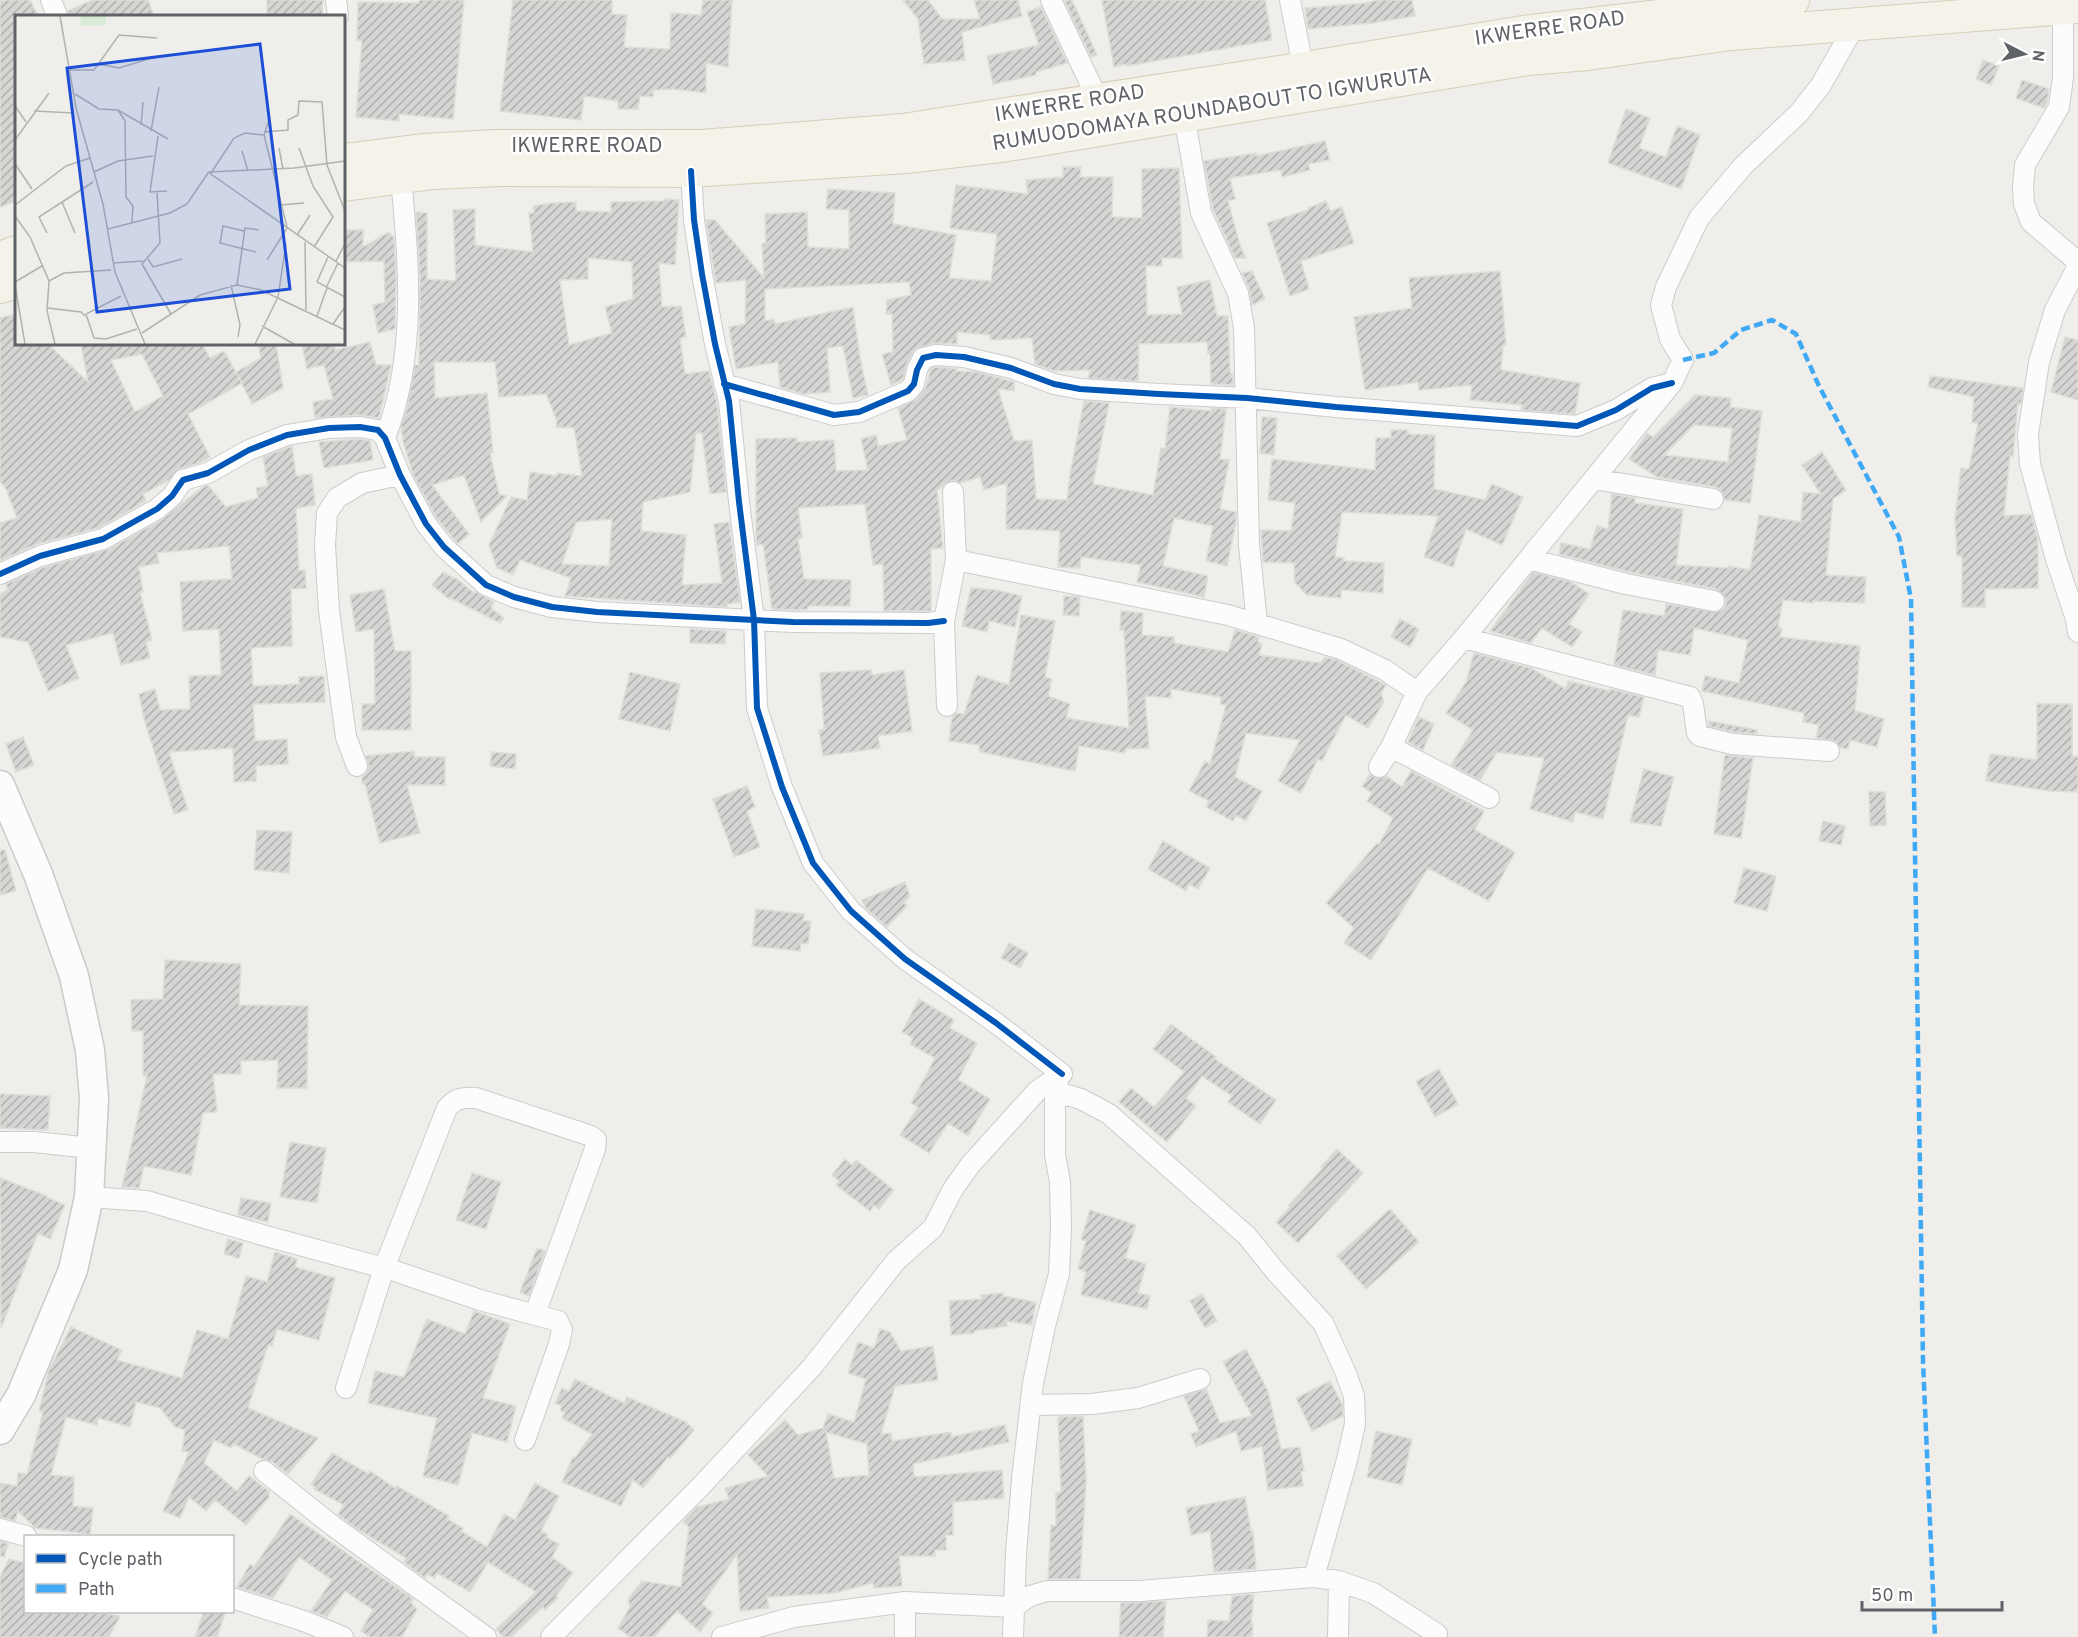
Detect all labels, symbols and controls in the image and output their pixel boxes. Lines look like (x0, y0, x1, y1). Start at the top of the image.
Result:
street label: IKWERRE ROAD (1473, 5, 1627, 53)
inset map (15, 15, 345, 345)
north arrow (1994, 24, 2054, 84)
text: N (2026, 49, 2048, 63)
street label: RUMUODOMAYA ROUNDABOUT TO IGWURUTA (991, 62, 1433, 158)
street label: IKWERRE ROAD (993, 79, 1147, 129)
street label: IKWERRE ROAD (511, 133, 663, 160)
legend (24, 1535, 234, 1613)
text: Cycle path (78, 1549, 163, 1572)
scale bar (1862, 1574, 2002, 1612)
text: Path (78, 1579, 115, 1602)
text: 50 m (1871, 1585, 1913, 1608)

